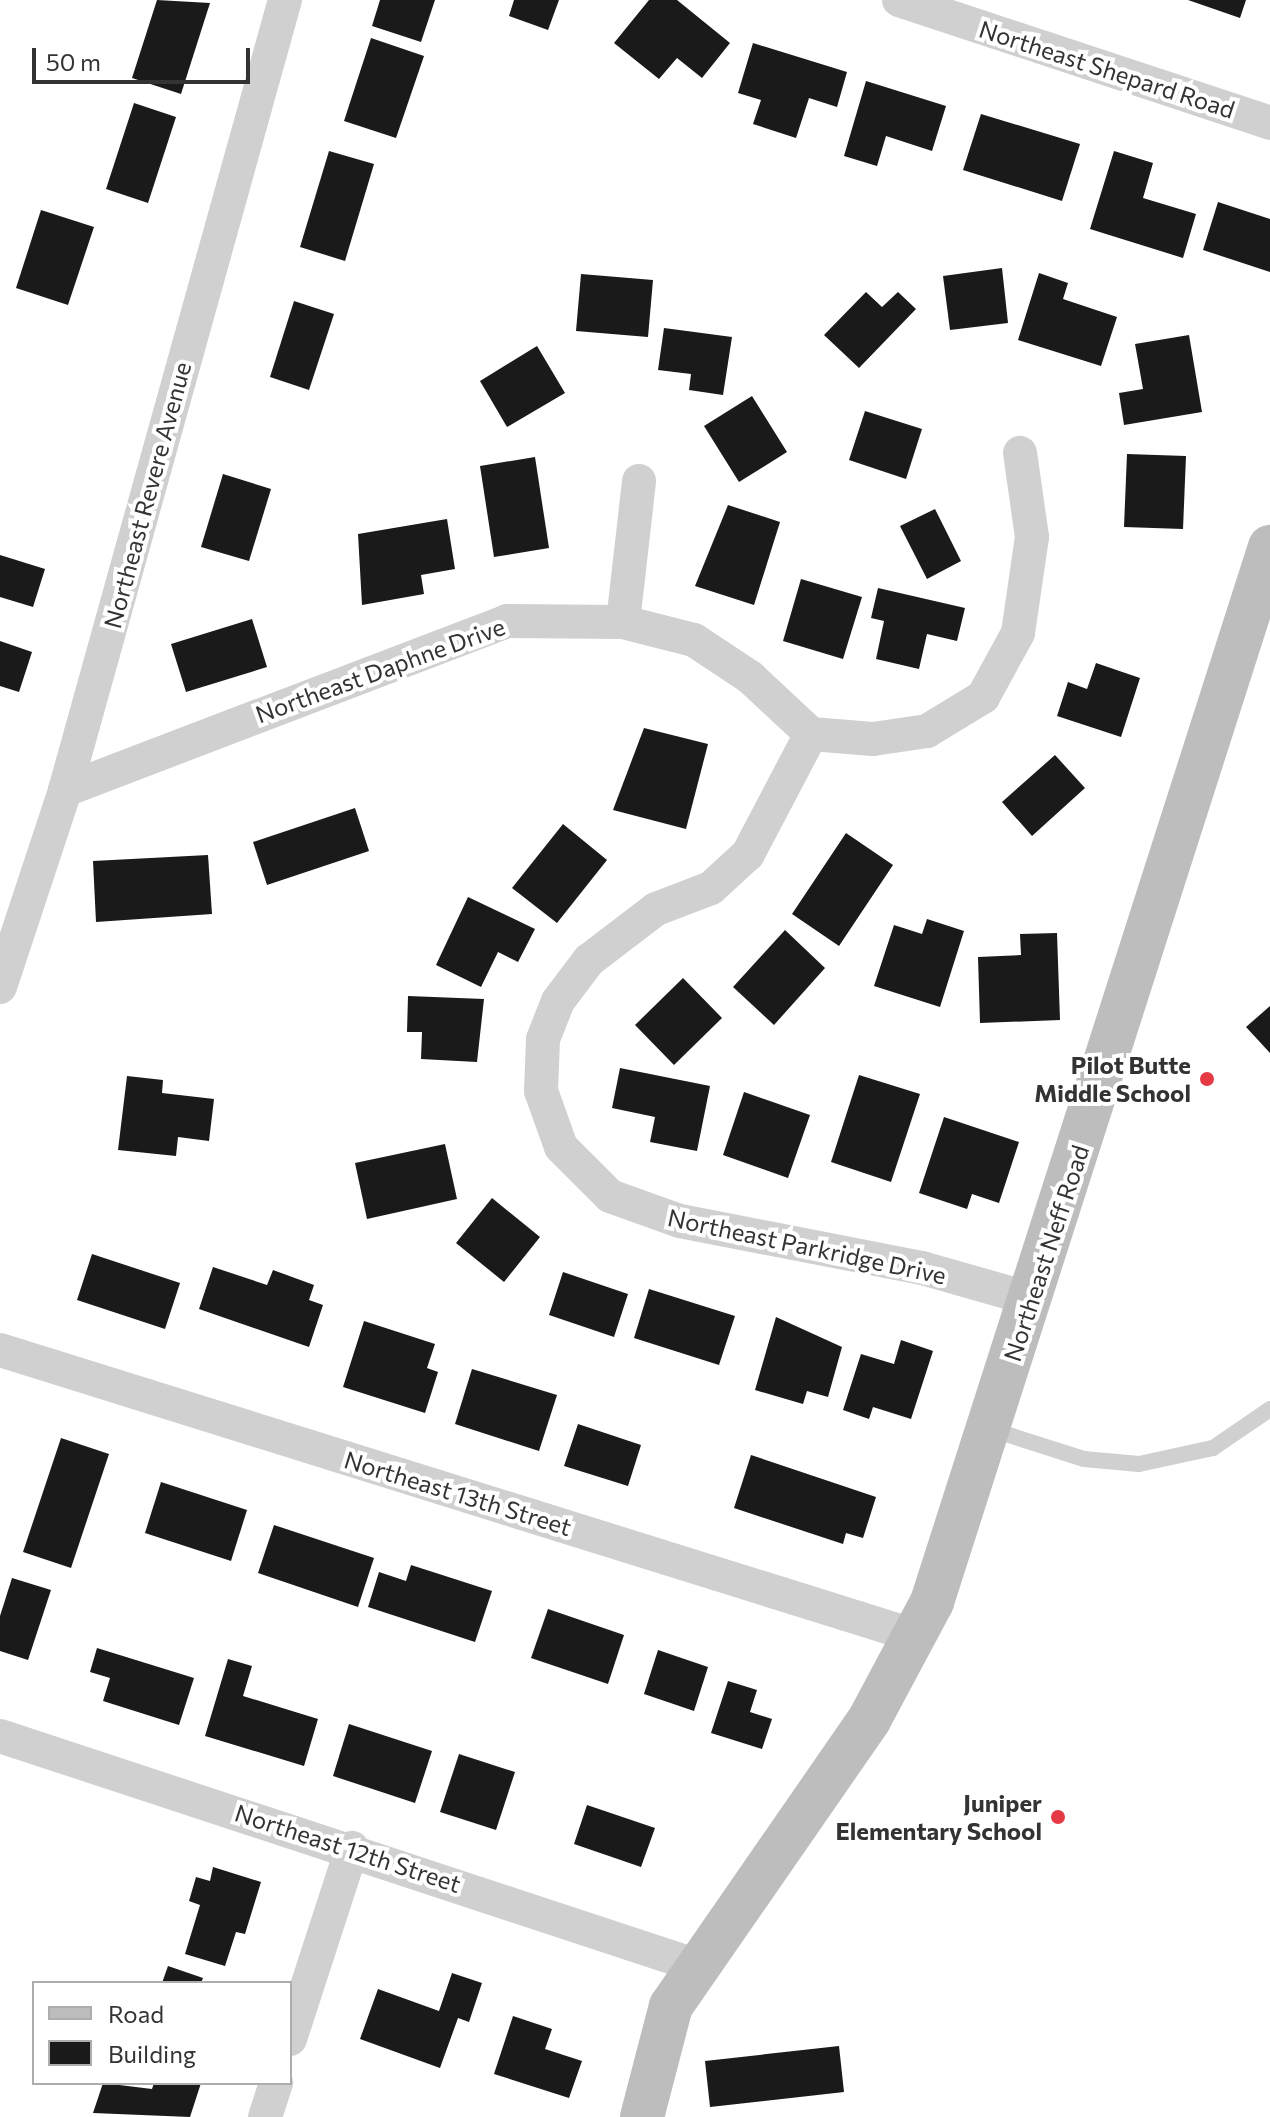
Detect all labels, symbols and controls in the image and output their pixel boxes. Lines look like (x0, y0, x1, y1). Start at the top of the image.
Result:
street label: Northeast Shepard Road (976, 14, 1238, 124)
scale bar (36, 32, 254, 82)
text: 50 m (46, 47, 101, 76)
street label: Northeast Revere Avenue (98, 359, 196, 631)
street label: Northeast Daphne Drive (251, 611, 509, 729)
place label: Pilot Butte Middle School (1034, 1051, 1191, 1107)
marker: Pilot Butte Middle School (1198, 1070, 1216, 1088)
street label: Northeast Neff Road (997, 1141, 1095, 1365)
street label: Northeast Parkridge Drive (665, 1202, 949, 1290)
street label: Northeast 13th Street (341, 1445, 575, 1541)
place label: Juniper Elementary School (835, 1789, 1042, 1845)
street label: Northeast 12th Street (231, 1798, 465, 1898)
marker: Juniper Elementary School (1049, 1808, 1067, 1826)
legend (32, 1981, 292, 2085)
text: Road (108, 1999, 164, 2028)
text: Building (108, 2039, 196, 2068)

